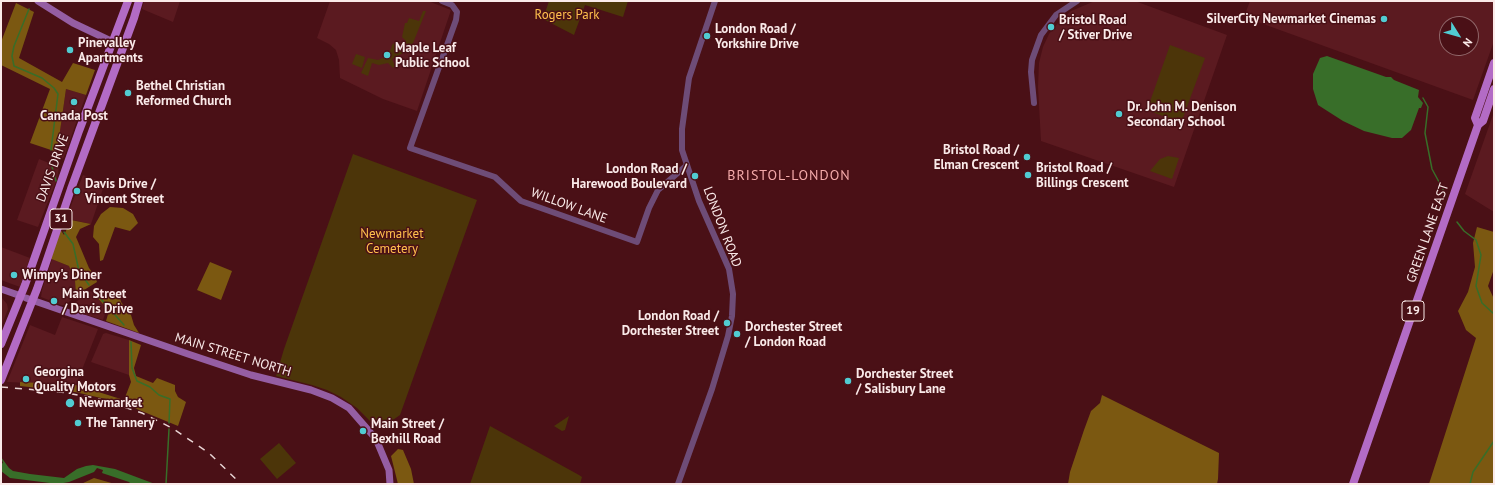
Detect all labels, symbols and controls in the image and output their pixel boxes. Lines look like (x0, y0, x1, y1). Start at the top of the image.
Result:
park label: Rogers Park (535, 7, 599, 23)
place label: SilverCity Newmarket Cinemas (1207, 11, 1376, 27)
place label: Bristol Road / Stiver Drive (1059, 12, 1132, 43)
marker: SilverCity Newmarket Cinemas (1379, 14, 1389, 24)
north arrow (1439, 16, 1479, 56)
place label: London Road / Yorkshire Drive (715, 21, 799, 52)
marker: Bristol Road / Stiver Drive (1046, 22, 1056, 32)
marker: London Road / Yorkshire Drive (702, 31, 712, 41)
place label: Pinevalley Apartments (78, 35, 143, 66)
text: N (1460, 36, 1476, 50)
place label: Maple Leaf Public School (395, 40, 470, 71)
marker: Pinevalley Apartments (65, 45, 75, 55)
marker: Maple Leaf Public School (382, 50, 392, 60)
place label: Bethel Christian Reformed Church (136, 78, 231, 109)
marker: Bethel Christian Reformed Church (123, 88, 133, 98)
marker: Canada Post (69, 97, 79, 107)
place label: Dr. John M. Denison Secondary School (1127, 99, 1236, 130)
place label: Canada Post (40, 108, 108, 124)
marker: Dr. John M. Denison Secondary School (1114, 109, 1124, 119)
street label: DAVIS DRIVE (34, 132, 72, 204)
place label: Bristol Road / Elman Crescent (934, 142, 1019, 173)
marker: Bristol Road / Elman Crescent (1022, 152, 1032, 162)
place label: Bristol Road / Billings Crescent (1036, 160, 1129, 191)
place label: London Road / Harewood Boulevard (571, 161, 687, 192)
district label: BRISTOL-LONDON (727, 168, 851, 184)
marker: Bristol Road / Billings Crescent (1023, 170, 1033, 180)
marker: London Road / Harewood Boulevard (690, 171, 700, 181)
place label: Davis Drive / Vincent Street (85, 176, 164, 207)
street label: GREEN LANE EAST (1404, 181, 1452, 285)
street label: WILLOW LANE (529, 185, 609, 227)
street label: LONDON ROAD (699, 185, 745, 269)
marker: Davis Drive / Vincent Street (72, 186, 82, 196)
road number: 31 (50, 209, 72, 229)
park label: Newmarket Cemetery (360, 226, 424, 257)
place label: Wimpy's Diner (22, 267, 102, 283)
marker: Wimpy's Diner (9, 270, 19, 280)
place label: Main Street / Davis Drive (62, 286, 133, 317)
marker: Main Street / Davis Drive (49, 296, 59, 306)
road number: 19 (1402, 301, 1424, 321)
place label: London Road / Dorchester Street (622, 308, 719, 339)
marker: London Road / Dorchester Street (722, 318, 732, 328)
place label: Dorchester Street / London Road (745, 319, 842, 350)
marker: Dorchester Street / London Road (732, 329, 742, 339)
street label: MAIN STREET NORTH (173, 330, 293, 380)
place label: Georgina Quality Motors (34, 364, 116, 395)
place label: Dorchester Street / Salisbury Lane (856, 366, 953, 397)
marker: Georgina Quality Motors (21, 374, 31, 384)
marker: Dorchester Street / Salisbury Lane (843, 376, 853, 386)
place label: Newmarket (79, 395, 142, 411)
marker: Newmarket (64, 397, 76, 409)
place label: The Tannery (86, 415, 154, 431)
place label: Main Street / Bexhill Road (371, 416, 444, 447)
marker: The Tannery (73, 418, 83, 428)
marker: Main Street / Bexhill Road (358, 426, 368, 436)

